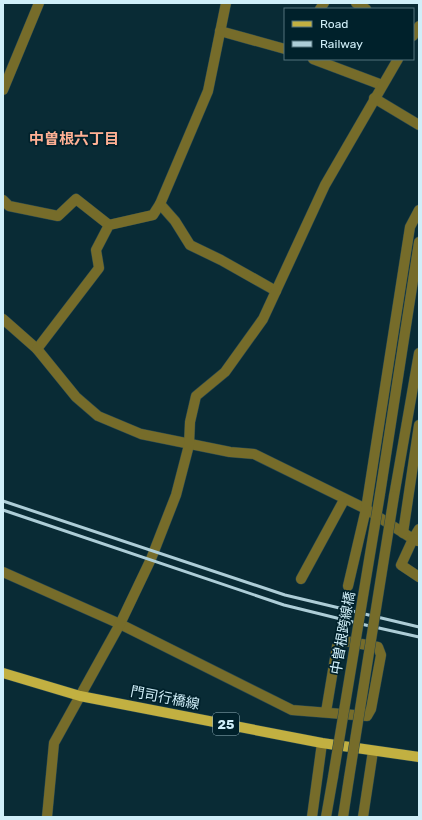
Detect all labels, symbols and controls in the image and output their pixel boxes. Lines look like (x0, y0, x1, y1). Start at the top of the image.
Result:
legend (284, 8, 414, 60)
text: Road (320, 17, 348, 31)
text: Railway (320, 37, 363, 51)
district label: 中曽根六丁目 (29, 130, 119, 148)
street label: 中曽根跨線橋 (327, 590, 359, 676)
street label: 門司行橋線 (129, 683, 201, 713)
road number: 25 (213, 713, 239, 735)

